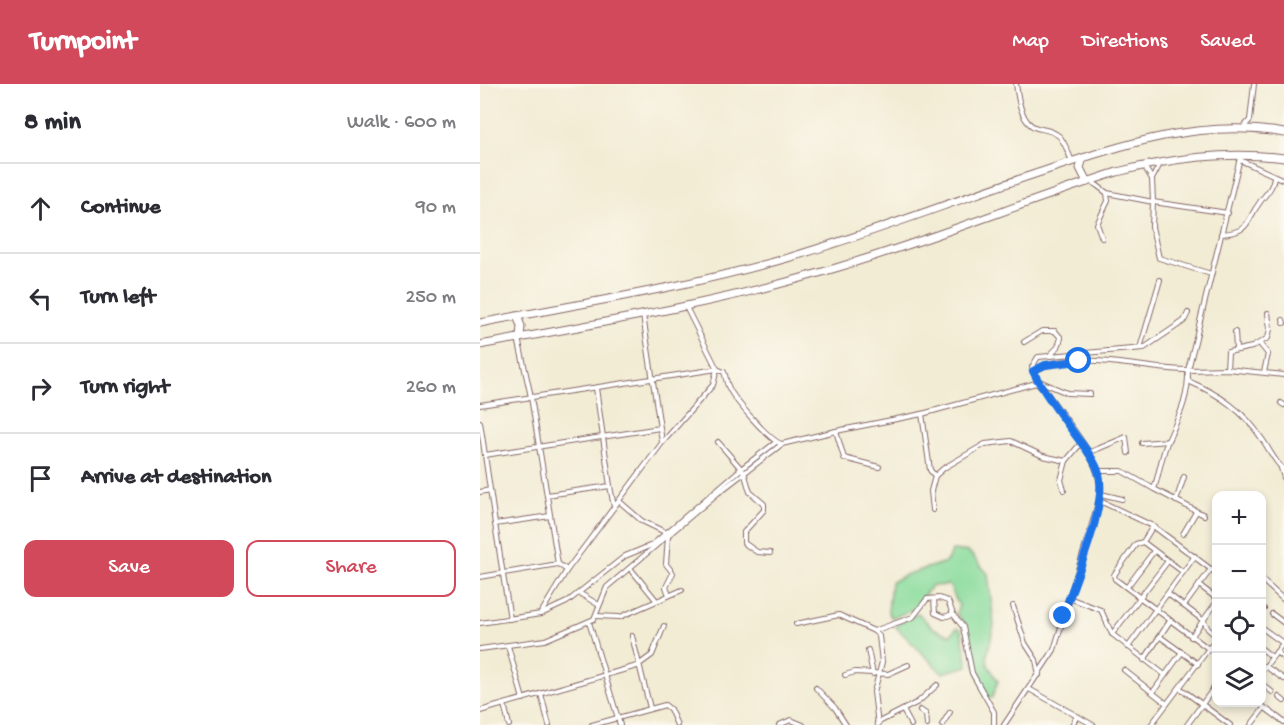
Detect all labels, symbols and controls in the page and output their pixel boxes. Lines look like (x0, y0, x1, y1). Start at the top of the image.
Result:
text: Turnpoint (30, 26, 136, 59)
text: Map (1012, 30, 1049, 55)
text: Directions (1082, 30, 1167, 55)
text: Saved (1200, 30, 1254, 55)
text: 8 min (24, 108, 81, 139)
text: Walk · 600 m (347, 112, 456, 135)
icon: ahead (24, 192, 57, 225)
text: Continue (81, 195, 161, 221)
text: 90 m (416, 197, 456, 220)
icon: left (24, 282, 57, 315)
text: Turn left (81, 285, 155, 311)
text: 250 m (405, 287, 456, 310)
route start (1065, 347, 1091, 373)
icon: right (24, 372, 57, 405)
text: Turn right (81, 375, 169, 401)
text: 260 m (406, 377, 456, 400)
icon: arrive (24, 462, 57, 495)
text: Arrive at destination (81, 465, 271, 491)
map controls (1212, 491, 1266, 707)
button: + (1212, 491, 1266, 545)
button: Save (24, 540, 234, 597)
button: Share (246, 540, 456, 597)
button: − (1212, 545, 1266, 599)
button: locate (1212, 599, 1266, 653)
route end (1049, 602, 1075, 628)
button: layers (1212, 653, 1266, 707)

